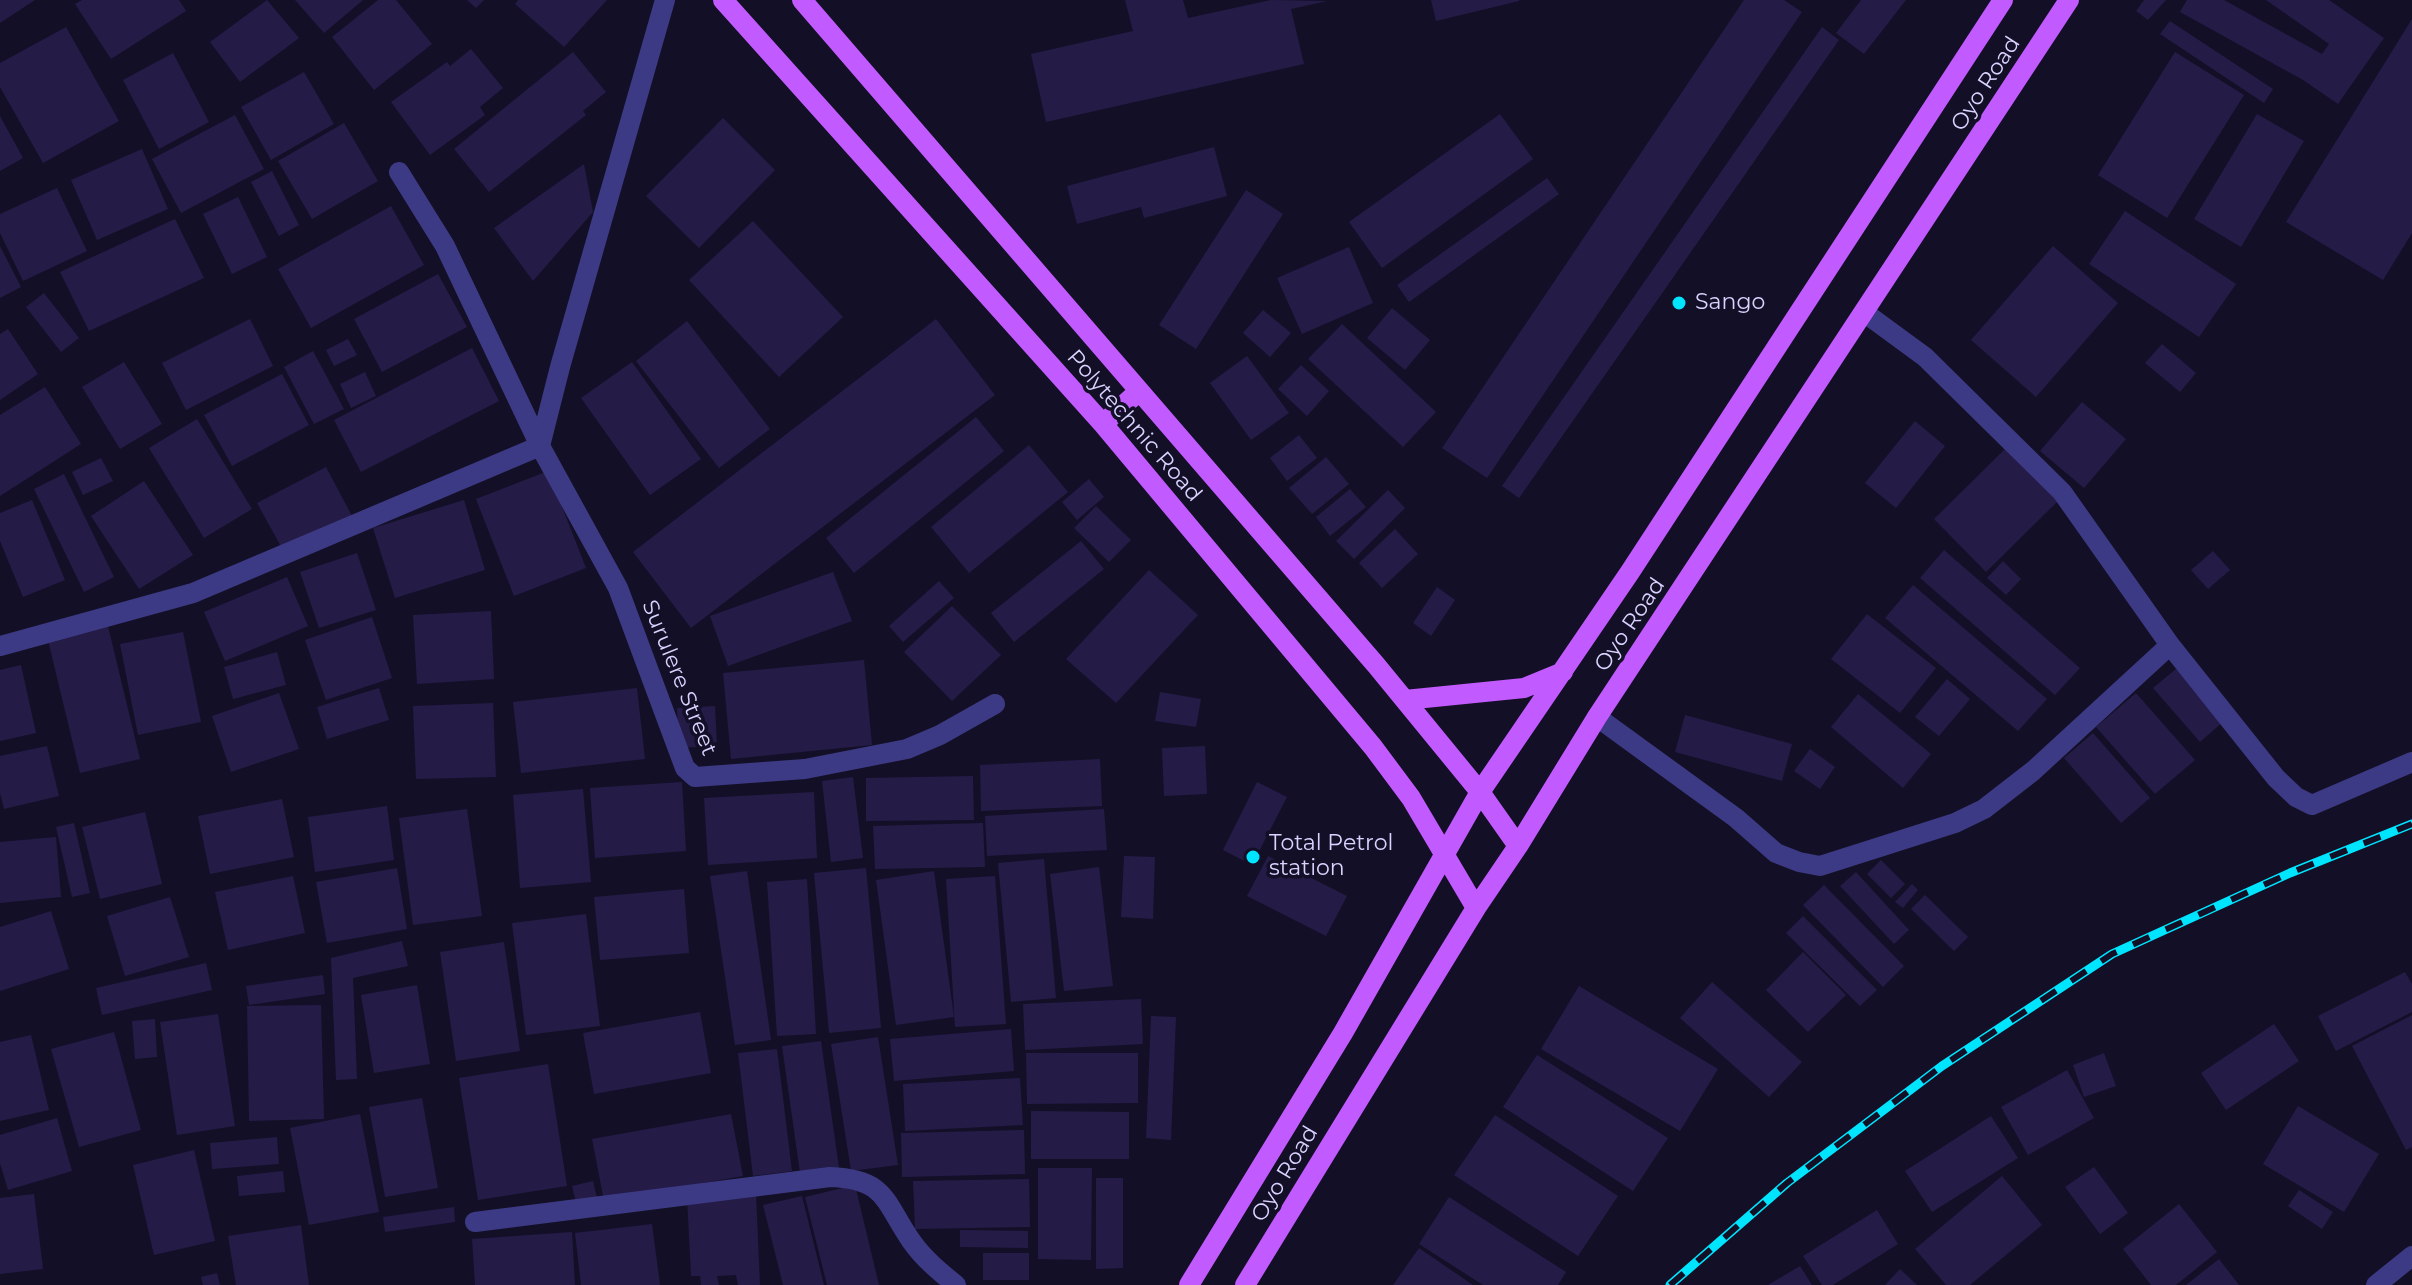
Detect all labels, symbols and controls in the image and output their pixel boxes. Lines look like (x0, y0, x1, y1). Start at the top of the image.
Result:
street label: Oyo Road (1946, 32, 2026, 136)
place label: Sango (1695, 290, 1765, 316)
marker: Sango (1670, 294, 1688, 312)
street label: Polytechnic Road (1061, 345, 1207, 507)
street label: Oyo Road (1589, 573, 1671, 677)
street label: Surulere Street (636, 596, 722, 760)
place label: Total Petrol station (1269, 831, 1393, 882)
marker: Total Petrol station (1244, 848, 1262, 866)
street label: Oyo Road (1246, 1121, 1324, 1227)

